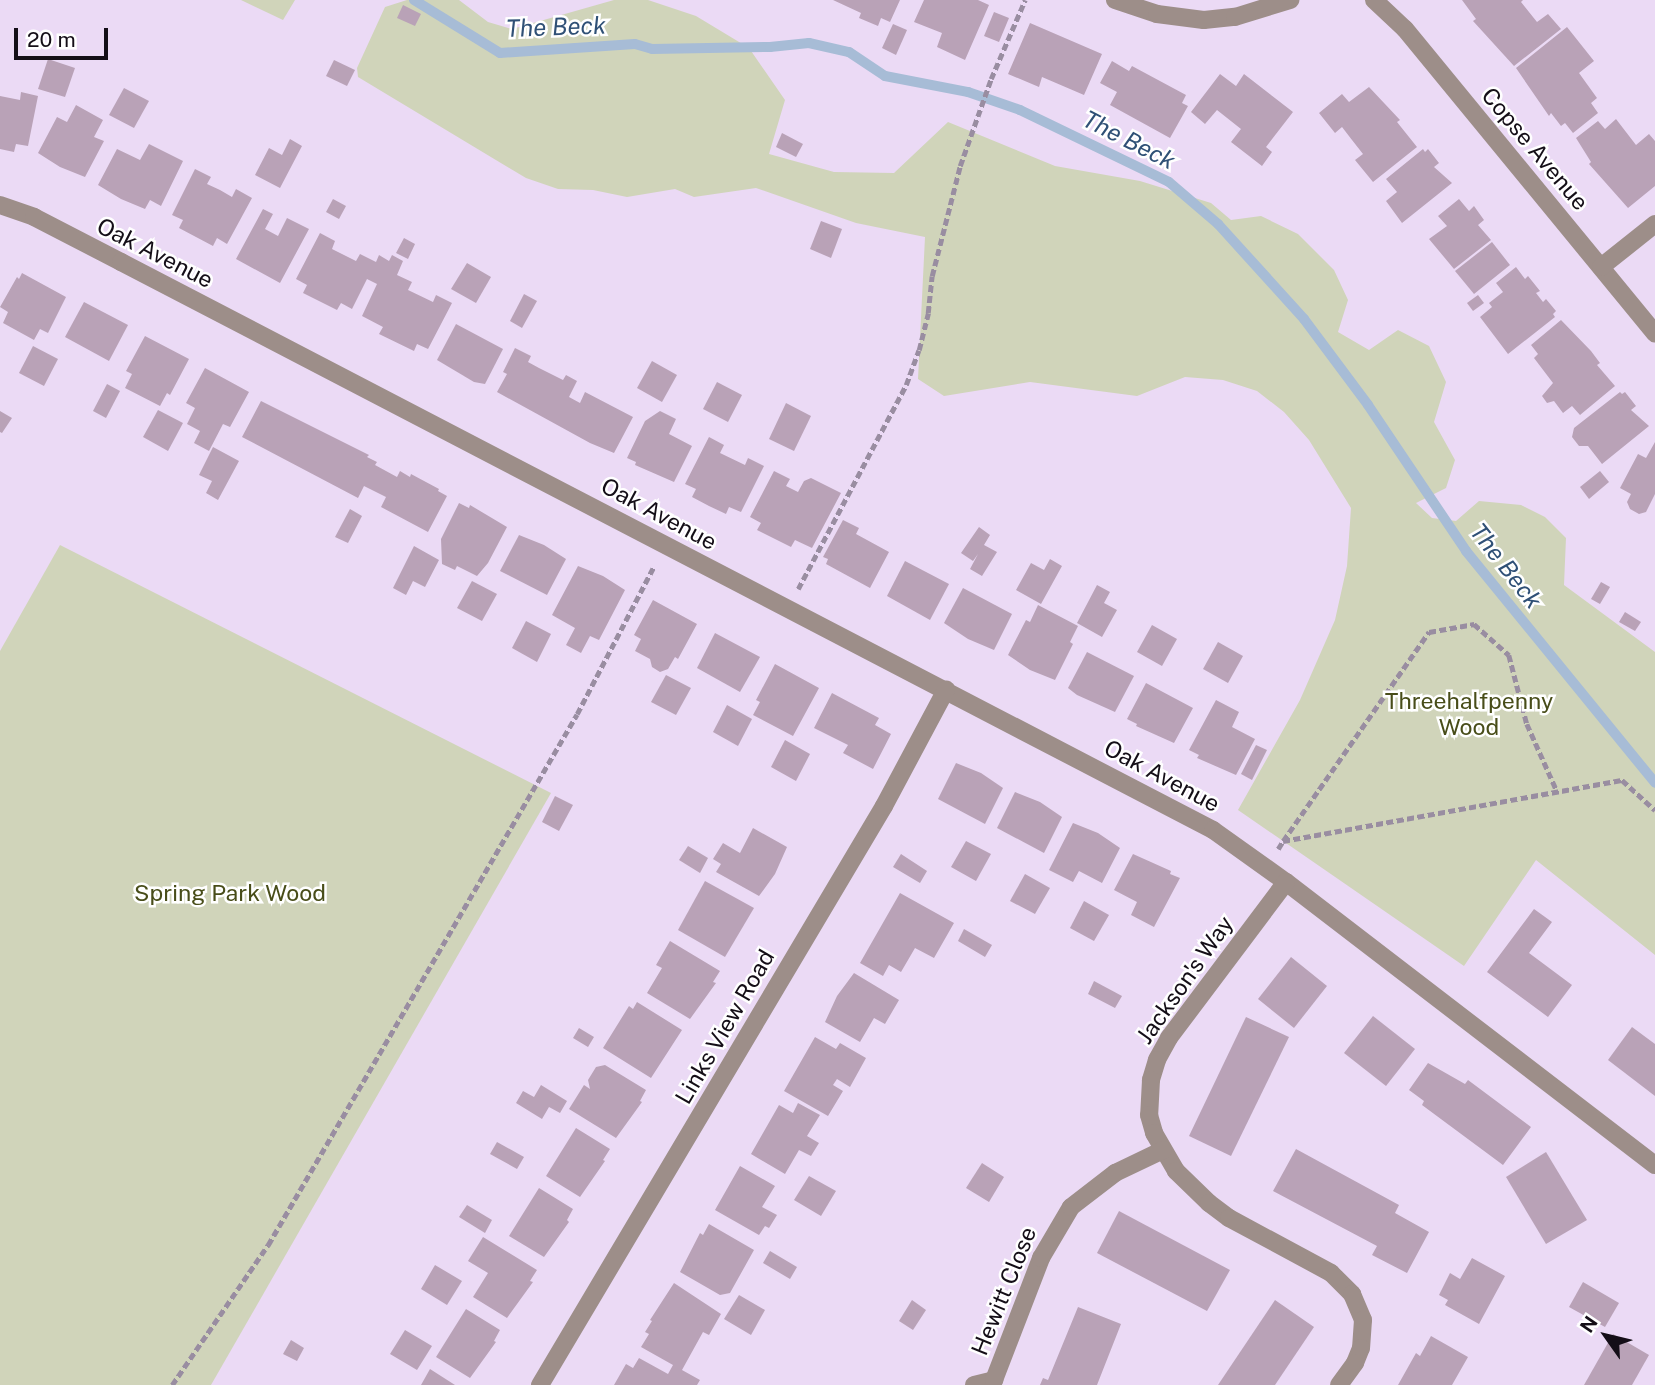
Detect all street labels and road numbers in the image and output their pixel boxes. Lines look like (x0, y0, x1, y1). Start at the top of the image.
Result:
street label: Copse Avenue (1476, 82, 1594, 216)
street label: Oak Avenue (92, 212, 218, 294)
street label: Oak Avenue (597, 472, 721, 556)
street label: Oak Avenue (1100, 734, 1224, 818)
street label: Jackson's Way (1131, 911, 1239, 1049)
street label: Links View Road (669, 945, 781, 1109)
street label: Hewitt Close (966, 1223, 1042, 1359)

